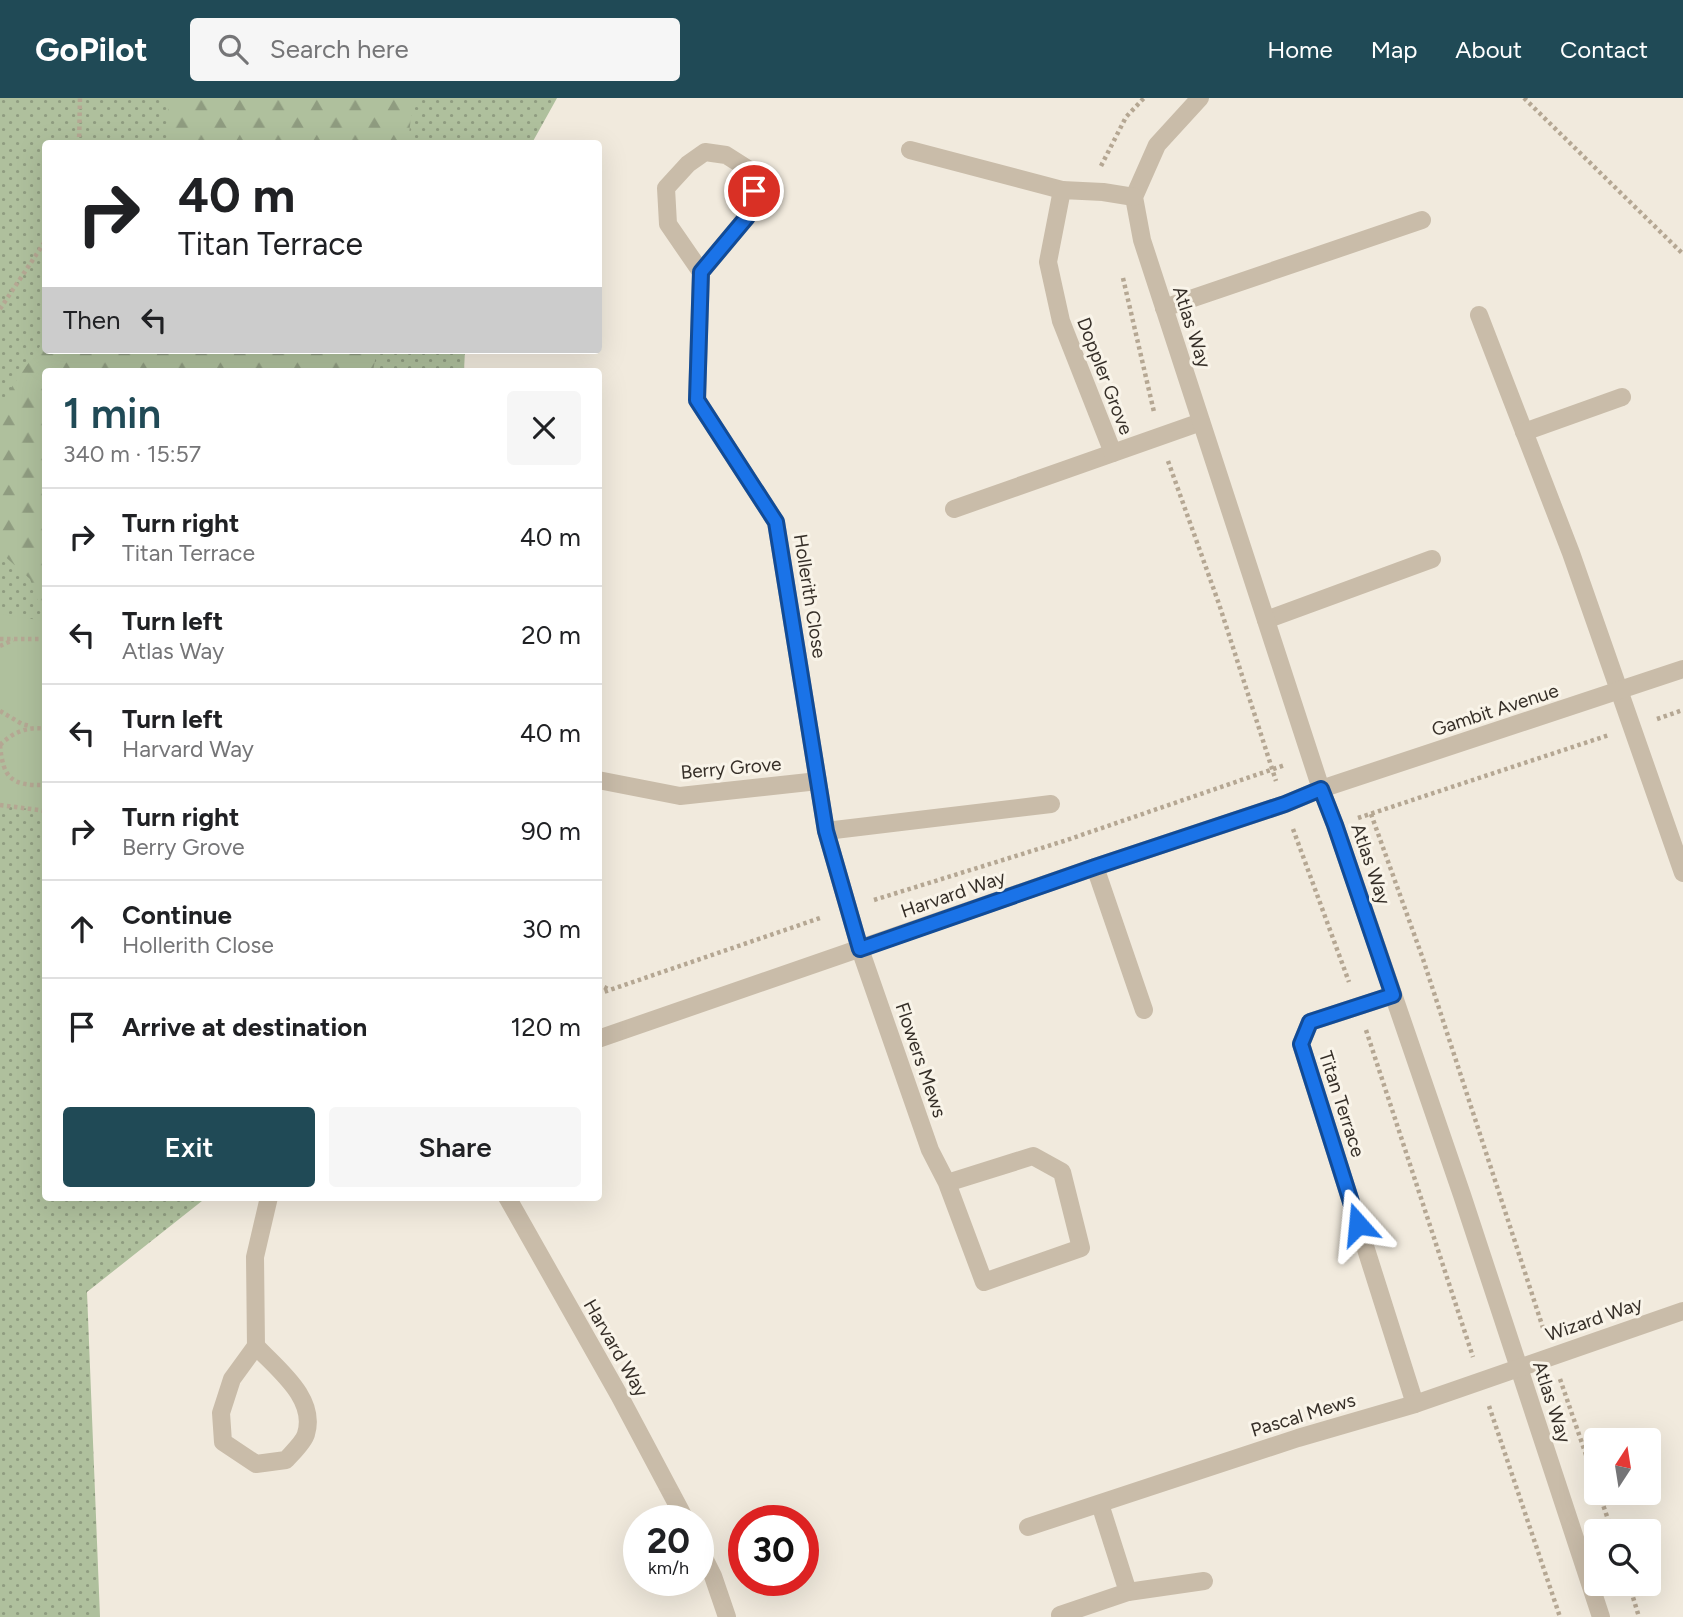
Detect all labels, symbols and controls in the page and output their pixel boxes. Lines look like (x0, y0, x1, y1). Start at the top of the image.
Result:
search box (190, 18, 680, 81)
text: GoPilot (35, 30, 148, 69)
icon: search (214, 30, 252, 68)
text: Search here (270, 33, 409, 65)
text: Home (1267, 35, 1333, 64)
text: Map (1371, 35, 1417, 64)
text: About (1455, 35, 1522, 64)
text: Contact (1560, 35, 1648, 64)
pin (724, 161, 784, 221)
text: 40 m (178, 165, 295, 224)
icon: right (63, 168, 154, 259)
icon: arrive (735, 172, 773, 210)
text: Titan Terrace (178, 225, 363, 263)
street label: Atlas Way (1168, 283, 1216, 371)
icon: left (135, 301, 173, 339)
text: Then (63, 304, 121, 336)
street label: Doppler Grove (1072, 314, 1138, 438)
text: 1 min (63, 388, 161, 439)
button: close (507, 391, 581, 465)
text: 340 m · 15:57 (63, 440, 201, 468)
text: Turn right (122, 507, 239, 539)
icon: right (63, 518, 101, 556)
text: 40 m (520, 521, 581, 553)
street label: Hollerith Close (789, 532, 831, 660)
text: Titan Terrace (122, 539, 255, 567)
text: Turn left (122, 605, 223, 637)
icon: left (63, 616, 101, 654)
text: 20 m (521, 619, 581, 651)
text: Atlas Way (122, 637, 224, 665)
street label: Gambit Avenue (1429, 679, 1561, 741)
text: Turn left (122, 703, 223, 735)
icon: left (63, 714, 101, 752)
text: 40 m (520, 717, 581, 749)
text: Harvard Way (122, 735, 254, 763)
street label: Berry Grove (680, 752, 782, 784)
text: Turn right (122, 801, 239, 833)
icon: right (63, 812, 101, 850)
text: 90 m (521, 815, 581, 847)
street label: Atlas Way (1346, 820, 1396, 908)
text: Berry Grove (122, 833, 244, 861)
street label: Harvard Way (898, 865, 1008, 923)
text: Continue (122, 899, 232, 931)
icon: ahead (63, 910, 101, 948)
text: 30 m (522, 913, 581, 945)
text: Hollerith Close (122, 931, 274, 959)
street label: Flowers Mews (891, 999, 951, 1121)
icon: arrive (63, 1008, 101, 1046)
text: Arrive at destination (122, 1011, 367, 1043)
text: 120 m (511, 1011, 581, 1043)
street label: Titan Terrace (1314, 1048, 1370, 1160)
button: Exit (63, 1107, 315, 1187)
button: Share (329, 1107, 581, 1187)
position arrow (1321, 1187, 1395, 1261)
street label: Wizard Way (1543, 1292, 1645, 1346)
street label: Harvard Way (579, 1295, 653, 1401)
street label: Atlas Way (1528, 1358, 1576, 1446)
street label: Pascal Mews (1248, 1388, 1358, 1442)
north arrow (1584, 1428, 1661, 1505)
map controls (1584, 1428, 1661, 1596)
speed limit sign: 30 (728, 1505, 819, 1596)
button: search (1584, 1519, 1661, 1596)
text: 20 (647, 1520, 690, 1562)
text: km/h (648, 1557, 689, 1579)

